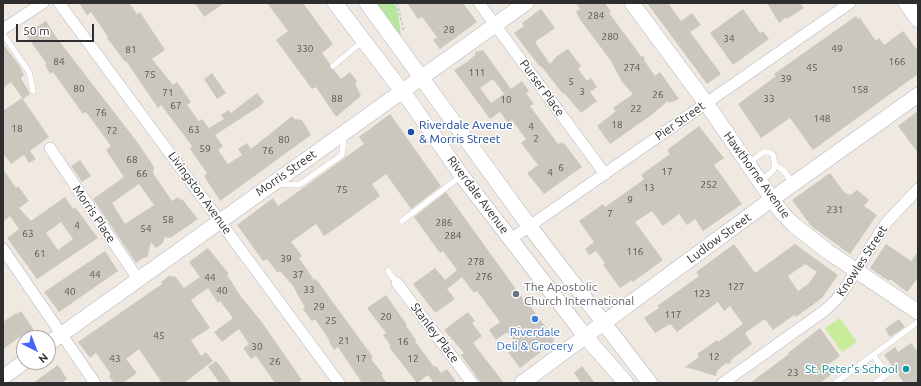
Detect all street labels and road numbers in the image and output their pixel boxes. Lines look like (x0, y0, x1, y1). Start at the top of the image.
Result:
street label: Purser Place (517, 57, 567, 119)
street label: Pier Street (652, 99, 708, 143)
street label: Hawthorne Avenue (721, 129, 793, 221)
street label: Morris Street (253, 147, 319, 199)
street label: Livingston Avenue (165, 149, 235, 237)
street label: Riverdale Avenue (444, 153, 512, 237)
street label: Morris Place (70, 183, 118, 245)
street label: Ludlow Street (684, 210, 754, 266)
street label: Knowles Street (834, 223, 890, 299)
street label: Stanley Place (408, 300, 462, 366)

